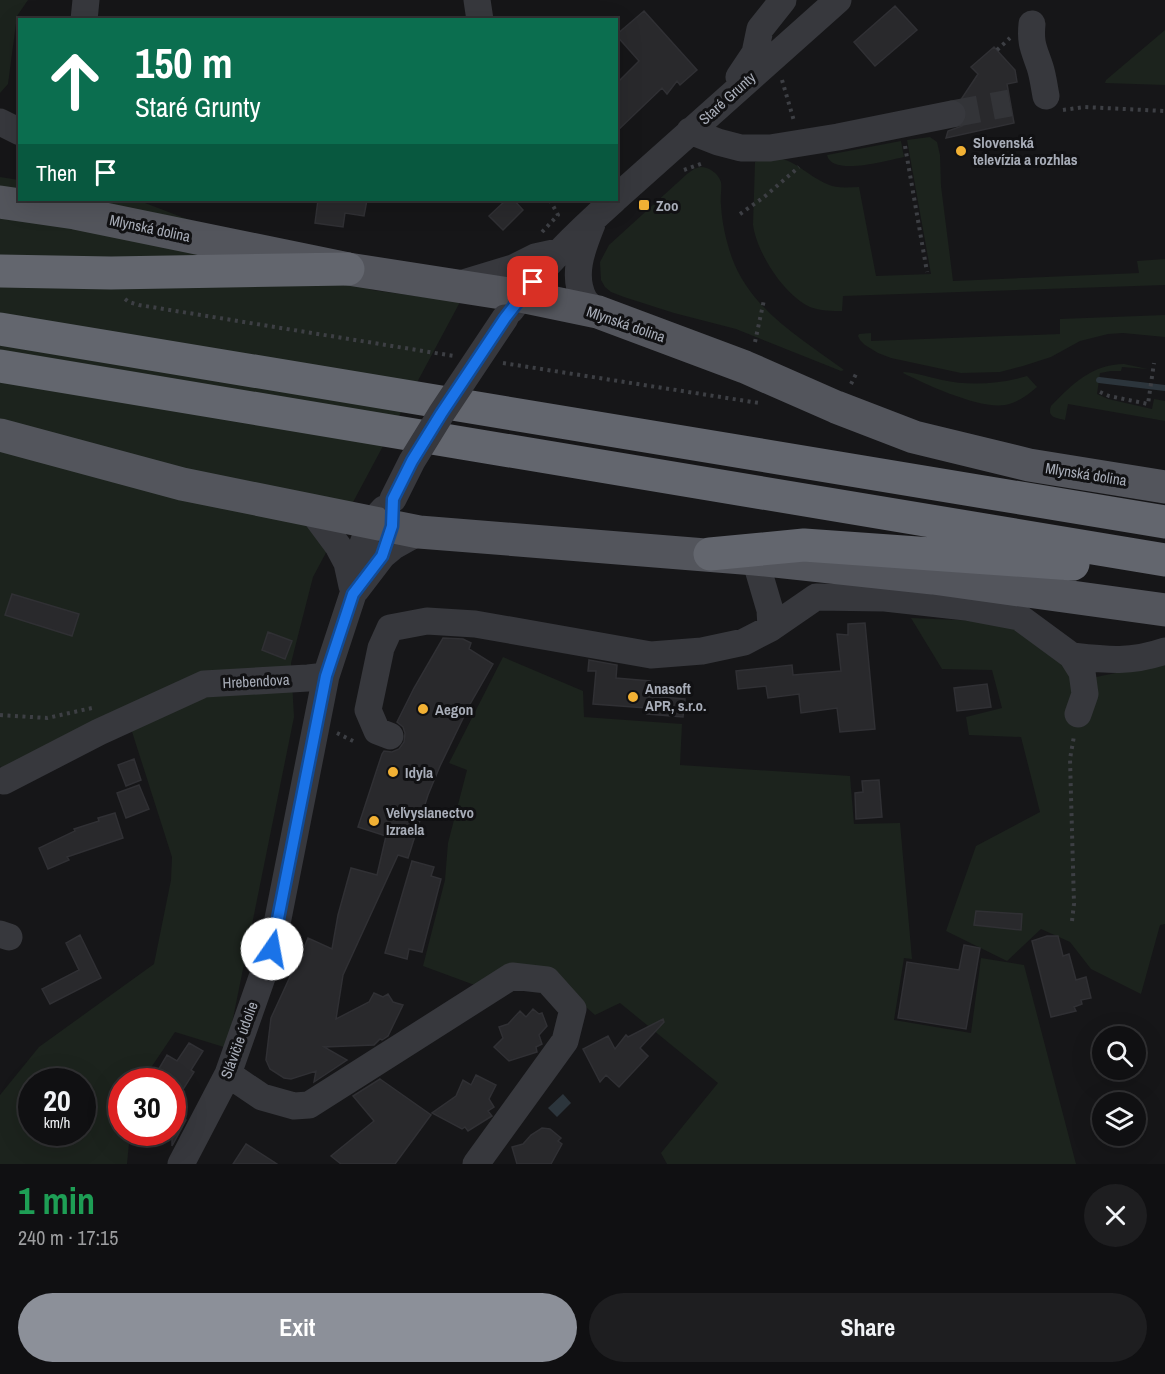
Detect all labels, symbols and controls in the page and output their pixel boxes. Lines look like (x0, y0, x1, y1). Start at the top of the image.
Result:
text: 150 m (135, 35, 233, 91)
icon: ahead (36, 42, 114, 120)
street label: Staré Grunty (694, 66, 761, 129)
text: Staré Grunty (135, 89, 261, 125)
place label: Slovenská televízia a rozhlas (973, 132, 1078, 170)
marker: Slovenská televízia a rozhlas (954, 144, 968, 158)
icon: arrive (89, 156, 122, 189)
text: Then (36, 158, 77, 188)
place label: Zoo (656, 195, 679, 216)
marker: Zoo (637, 198, 651, 212)
street label: Mlynská dolina (108, 209, 192, 247)
pin (507, 256, 558, 307)
icon: arrive (516, 265, 549, 298)
street label: Mlynská dolina (584, 301, 668, 347)
street label: Mlynská dolina (1044, 457, 1128, 491)
street label: Hrebendova (222, 669, 290, 693)
place label: Anasoft APR, s.r.o. (645, 678, 707, 716)
marker: Anasoft APR, s.r.o. (626, 690, 640, 704)
place label: Aegon (435, 699, 473, 720)
marker: Aegon (416, 702, 430, 716)
place label: Idyla (405, 762, 433, 783)
marker: Idyla (386, 765, 400, 779)
place label: Veľvyslanectvo Izraela (386, 802, 474, 840)
marker: Veľvyslanectvo Izraela (367, 814, 381, 828)
position arrow (240, 917, 304, 981)
street label: Slávičie údolie (215, 998, 263, 1082)
map controls (1092, 1026, 1146, 1146)
button: search (1092, 1026, 1146, 1080)
speed limit sign: 30 (108, 1068, 186, 1146)
text: 20 (43, 1080, 71, 1120)
button: layers (1092, 1092, 1146, 1146)
text: km/h (44, 1112, 70, 1133)
text: 1 min (18, 1177, 95, 1225)
button: close (1084, 1184, 1147, 1247)
text: 240 m · 17:15 (18, 1224, 118, 1251)
button: Exit (18, 1293, 577, 1362)
button: Share (589, 1293, 1147, 1362)

